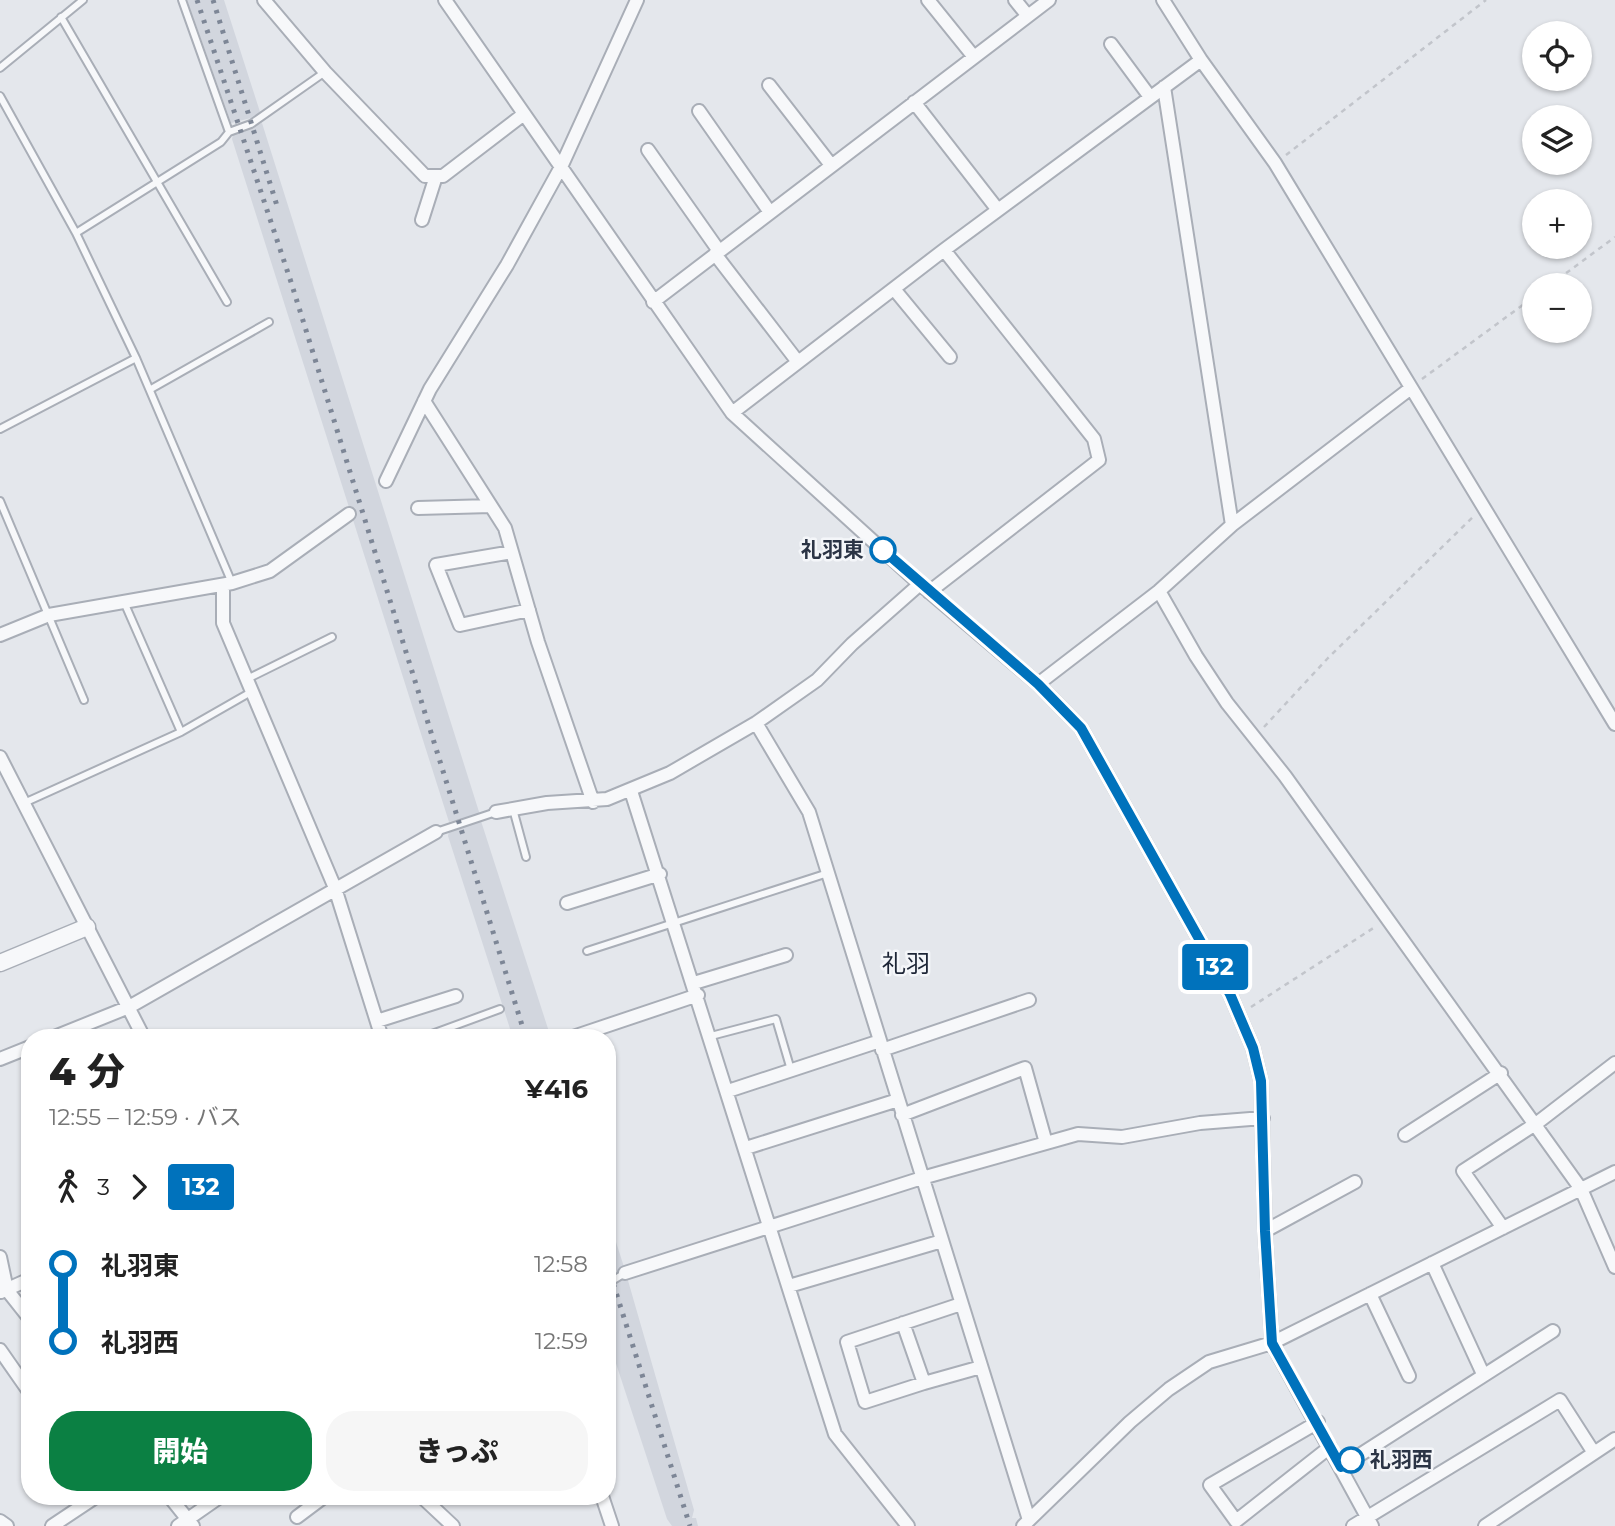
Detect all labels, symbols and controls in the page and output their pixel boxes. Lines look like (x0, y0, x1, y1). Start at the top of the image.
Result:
map controls (1522, 21, 1592, 343)
button: locate (1522, 21, 1592, 91)
button: layers (1522, 105, 1592, 175)
button: + (1522, 189, 1592, 259)
button: − (1522, 273, 1592, 343)
place label: 礼羽東 (801, 537, 864, 562)
marker: 礼羽東 (870, 537, 896, 563)
line badge: 132 (1175, 944, 1255, 990)
district label: 礼羽 (882, 949, 930, 978)
text: 132 (1196, 952, 1234, 981)
text: 4 分 (49, 1048, 125, 1095)
text: ¥416 (525, 1073, 588, 1105)
text: 12:55 – 12:59 · バス (49, 1103, 242, 1131)
icon: walk (49, 1168, 87, 1206)
icon: forward (120, 1168, 158, 1206)
text: 132 (182, 1172, 220, 1201)
text: 3 (97, 1173, 110, 1201)
text: 礼羽東 (101, 1250, 179, 1282)
text: 12:58 (534, 1250, 588, 1278)
text: 礼羽西 (101, 1327, 179, 1359)
text: 12:59 (535, 1327, 588, 1355)
button: 開始 (49, 1411, 312, 1491)
button: きっぷ (326, 1411, 588, 1491)
marker: 礼羽西 (1338, 1447, 1364, 1473)
place label: 礼羽西 (1370, 1447, 1433, 1472)

